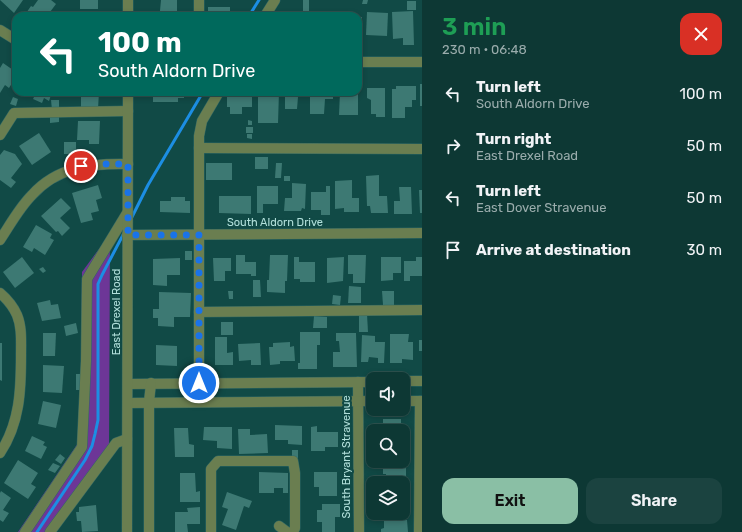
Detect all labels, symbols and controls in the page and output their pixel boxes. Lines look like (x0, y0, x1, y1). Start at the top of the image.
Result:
text: 3 min (442, 13, 506, 41)
button: close (680, 13, 722, 55)
text: 100 m (98, 26, 182, 59)
icon: left (32, 28, 84, 80)
text: 230 m · 06:48 (442, 42, 527, 57)
text: South Aldorn Drive (98, 60, 255, 82)
text: Turn left (476, 78, 541, 96)
icon: left (442, 83, 464, 105)
text: 100 m (680, 85, 722, 103)
text: South Aldorn Drive (476, 96, 590, 111)
text: Turn right (476, 130, 551, 148)
icon: right (442, 135, 464, 157)
text: 50 m (687, 137, 722, 155)
text: East Drexel Road (476, 148, 578, 163)
pin (64, 149, 98, 183)
icon: arrive (70, 155, 92, 177)
text: Turn left (476, 182, 541, 200)
icon: left (442, 187, 464, 209)
text: 50 m (687, 189, 722, 207)
text: East Dover Stravenue (476, 200, 606, 215)
street label: South Aldorn Drive (227, 216, 323, 229)
icon: arrive (442, 239, 464, 261)
text: Arrive at destination (476, 241, 631, 259)
text: 30 m (686, 241, 722, 259)
street label: East Drexel Road (110, 269, 123, 355)
position arrow (178, 362, 220, 404)
map controls (366, 372, 410, 520)
button: sound (366, 372, 410, 416)
street label: South Bryant Stravenue (340, 395, 353, 519)
button: search (366, 424, 410, 468)
button: layers (366, 476, 410, 520)
button: Exit (442, 478, 578, 524)
button: Share (586, 478, 722, 524)

